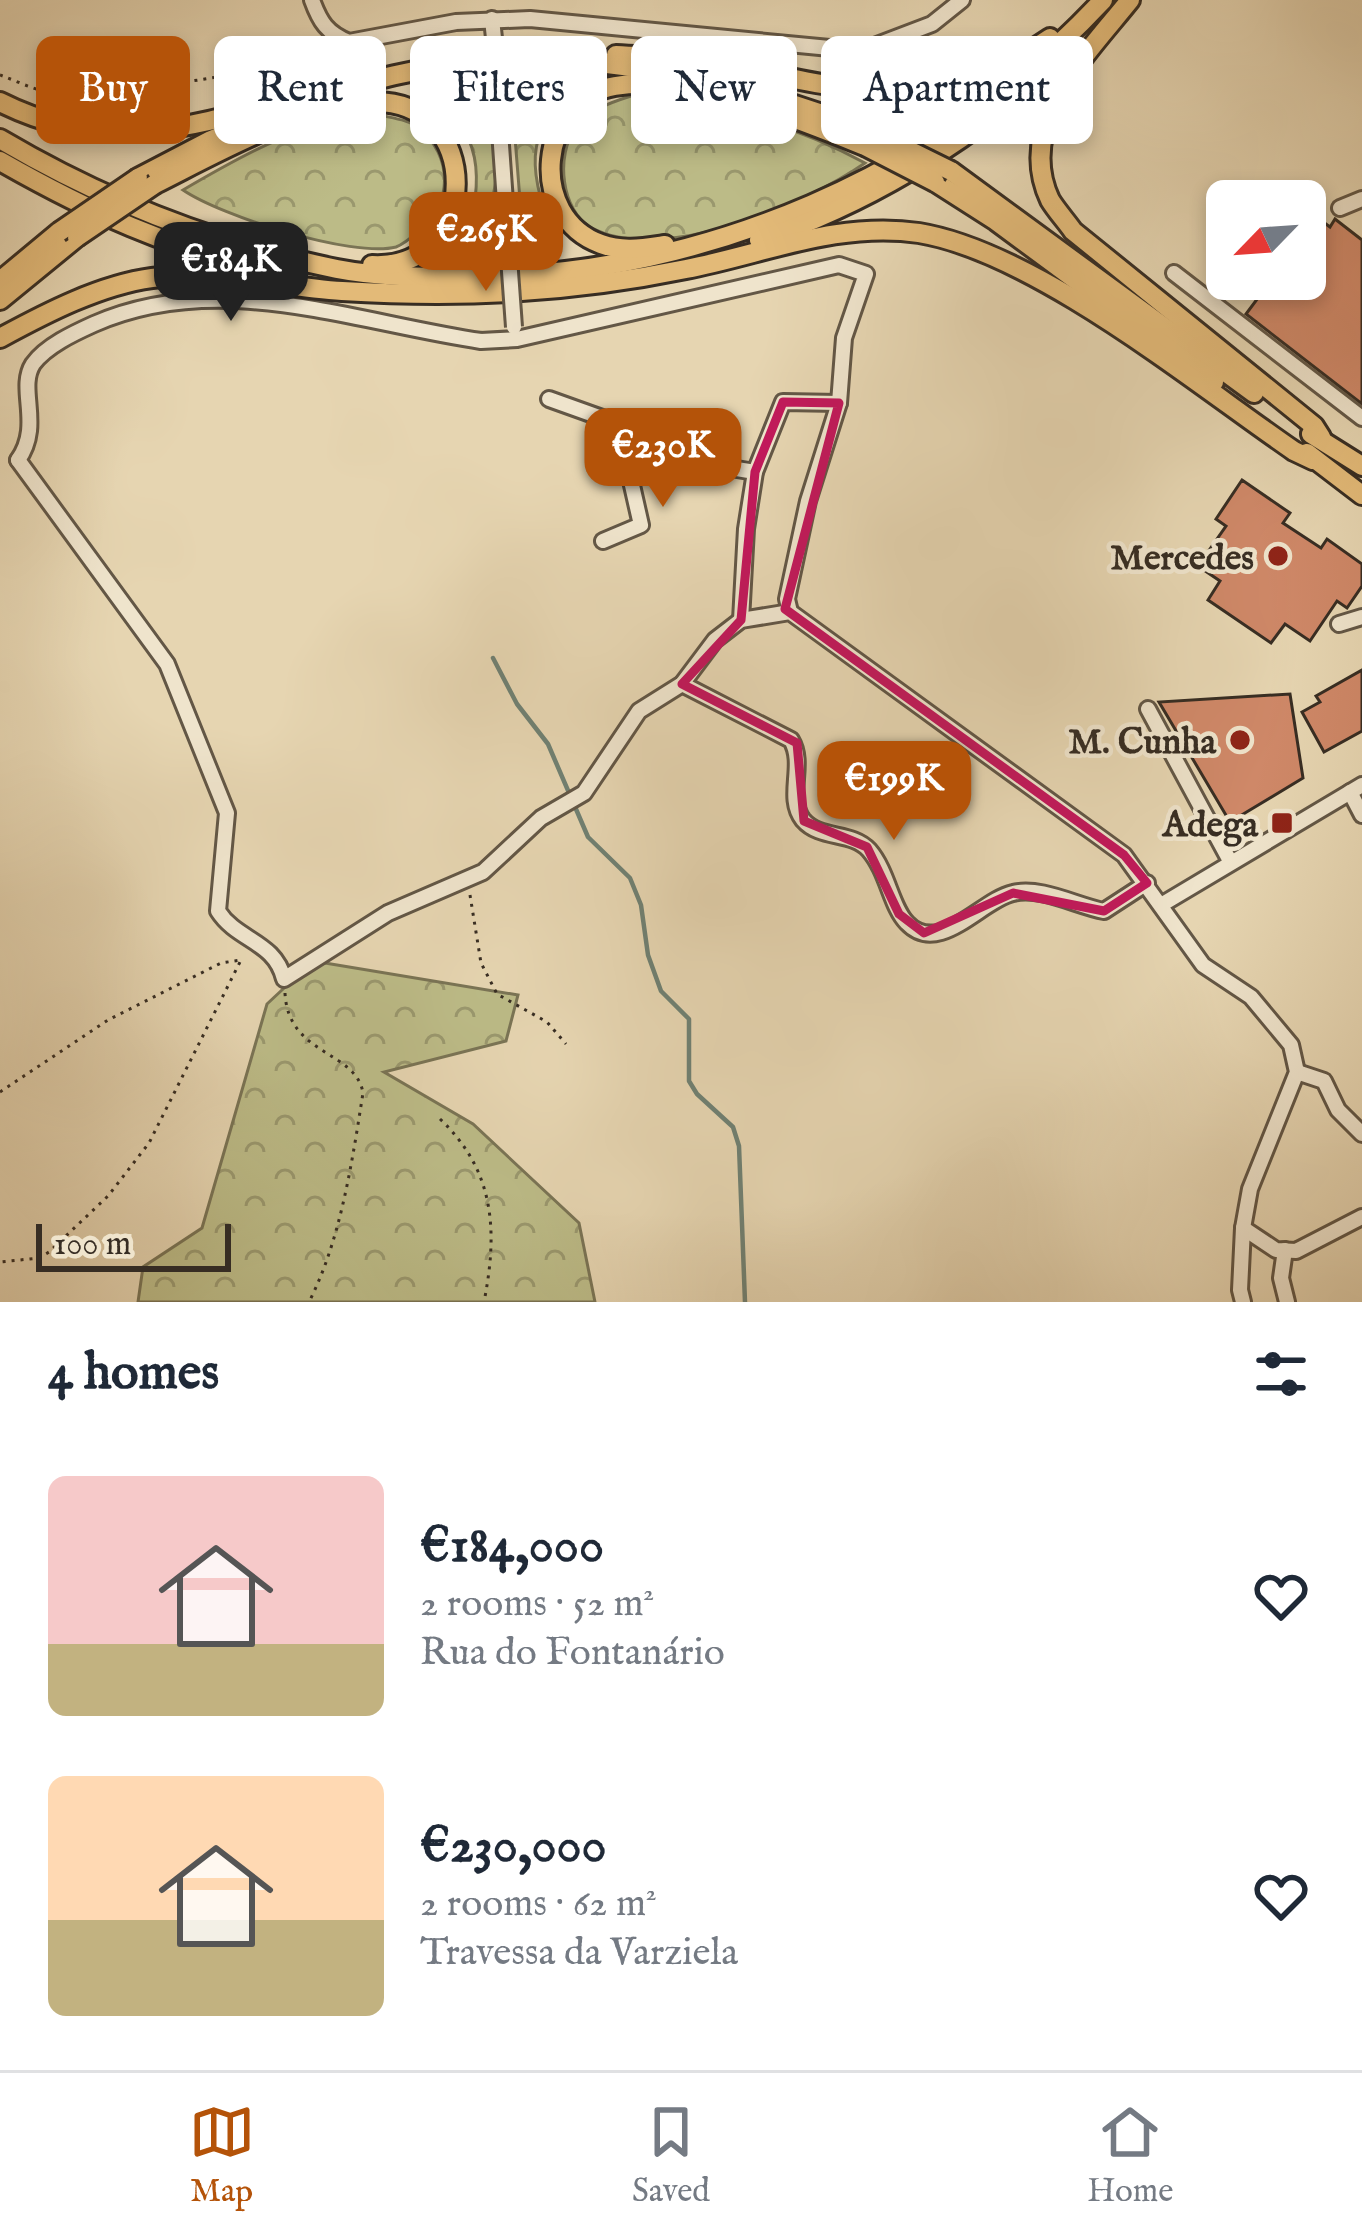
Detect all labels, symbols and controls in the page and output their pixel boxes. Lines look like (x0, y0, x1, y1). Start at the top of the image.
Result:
chip: Buy (36, 36, 190, 144)
chip: Rent (214, 36, 386, 144)
chip: Filters (410, 36, 607, 144)
chip: New (631, 36, 797, 144)
chip: Apartment (821, 36, 1093, 144)
north arrow (1206, 180, 1326, 300)
map controls (1206, 180, 1326, 300)
pin: €265K (402, 192, 570, 294)
text: €265K (436, 206, 536, 255)
pin: €184K (147, 222, 315, 324)
text: €184K (181, 236, 281, 285)
pin: €230K (579, 408, 747, 510)
text: €230K (611, 422, 715, 471)
place label: Mercedes (1110, 536, 1254, 582)
marker: Mercedes (1265, 543, 1291, 569)
place label: M. Cunha (1068, 720, 1217, 766)
marker: M. Cunha (1227, 727, 1253, 753)
pin: €199K (810, 741, 978, 843)
text: €199K (844, 755, 944, 804)
place label: Adega (1161, 803, 1259, 849)
marker: Adega (1269, 810, 1295, 836)
scale bar (36, 1218, 231, 1271)
text: 100 m (54, 1224, 131, 1266)
icon: filters (1248, 1341, 1314, 1407)
text: 4 homes (48, 1342, 219, 1407)
text: €184,000 (420, 1515, 604, 1580)
icon: home (144, 1524, 288, 1668)
icon: heart (1248, 1563, 1314, 1629)
text: 2 rooms · 52 m² (420, 1580, 654, 1629)
text: Rua do Fontanário (420, 1629, 725, 1678)
text: €230,000 (420, 1815, 607, 1880)
icon: home (144, 1824, 288, 1968)
icon: heart (1248, 1863, 1314, 1929)
text: 2 rooms · 62 m² (420, 1880, 657, 1929)
text: Travessa da Varziela (420, 1929, 738, 1978)
tab: Map (189, 2099, 255, 2213)
tab: Saved (632, 2099, 710, 2213)
tab: Home (1087, 2099, 1173, 2213)

